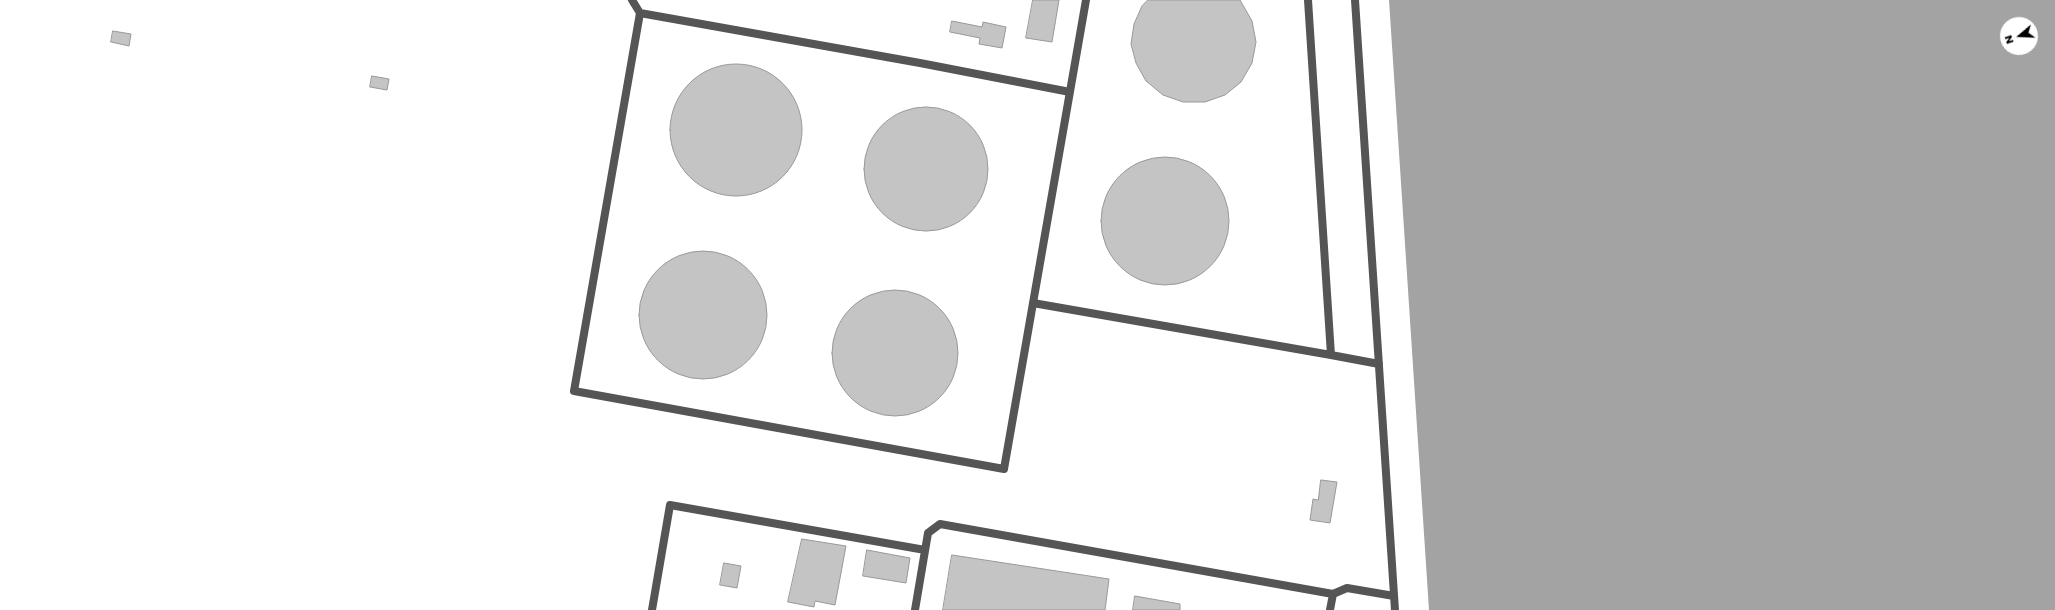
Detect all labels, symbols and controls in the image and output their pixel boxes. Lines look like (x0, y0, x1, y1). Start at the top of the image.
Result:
north arrow (1999, 16, 2039, 56)
text: N (2000, 33, 2018, 46)

